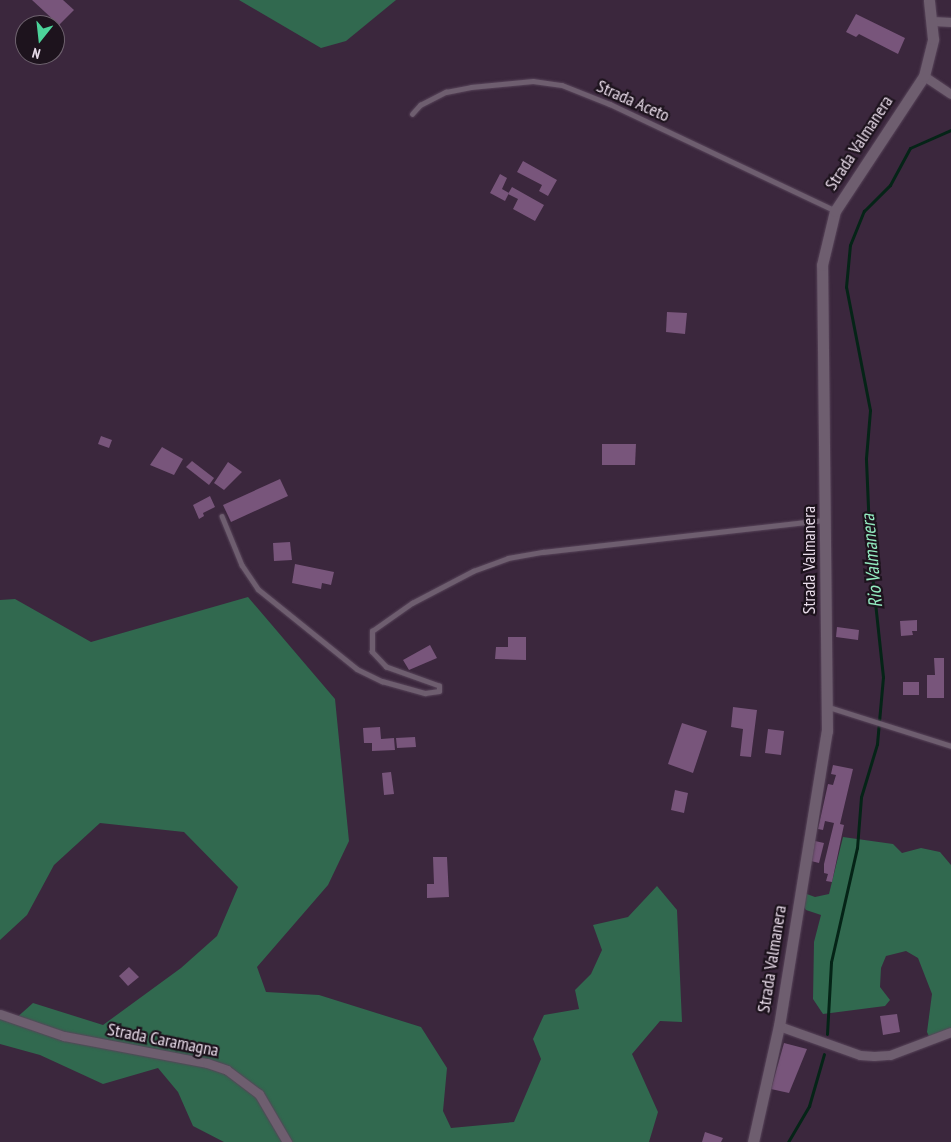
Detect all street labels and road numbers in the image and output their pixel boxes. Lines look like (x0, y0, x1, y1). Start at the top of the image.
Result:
street label: Strada Aceto (593, 75, 673, 127)
street label: Strada Valmanera (820, 91, 898, 195)
street label: Strada Valmanera (798, 506, 820, 614)
street label: Strada Valmanera (753, 903, 791, 1015)
street label: Strada Caramagna (106, 1019, 220, 1061)

